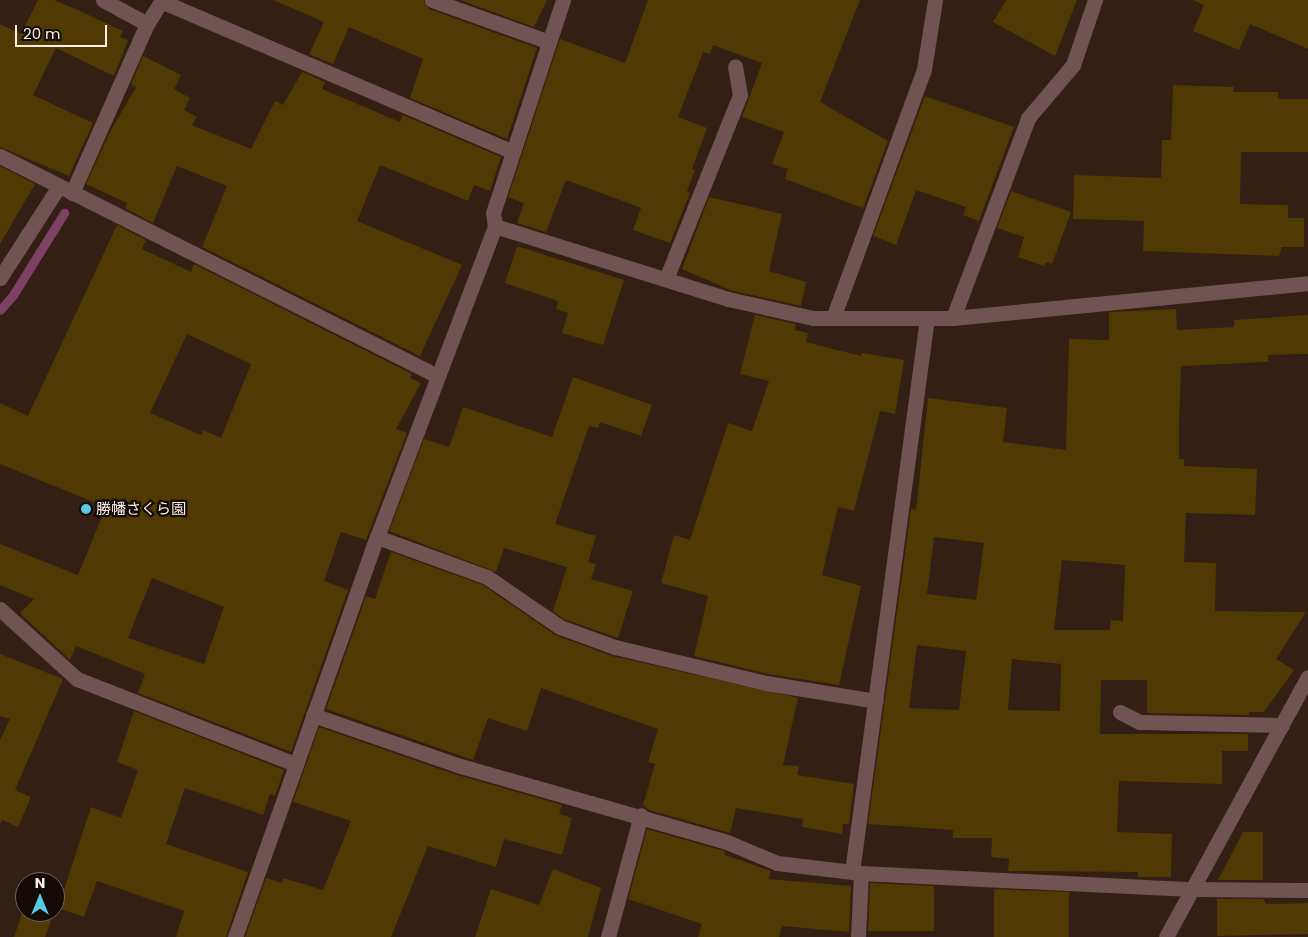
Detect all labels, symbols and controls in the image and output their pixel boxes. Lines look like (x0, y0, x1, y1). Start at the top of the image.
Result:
scale bar (18, 15, 110, 47)
text: 20 m (23, 23, 61, 44)
place label: 勝幡さくら園 (96, 500, 186, 518)
marker: 勝幡さくら園 (80, 503, 92, 515)
north arrow (15, 872, 65, 922)
text: N (35, 873, 45, 893)

